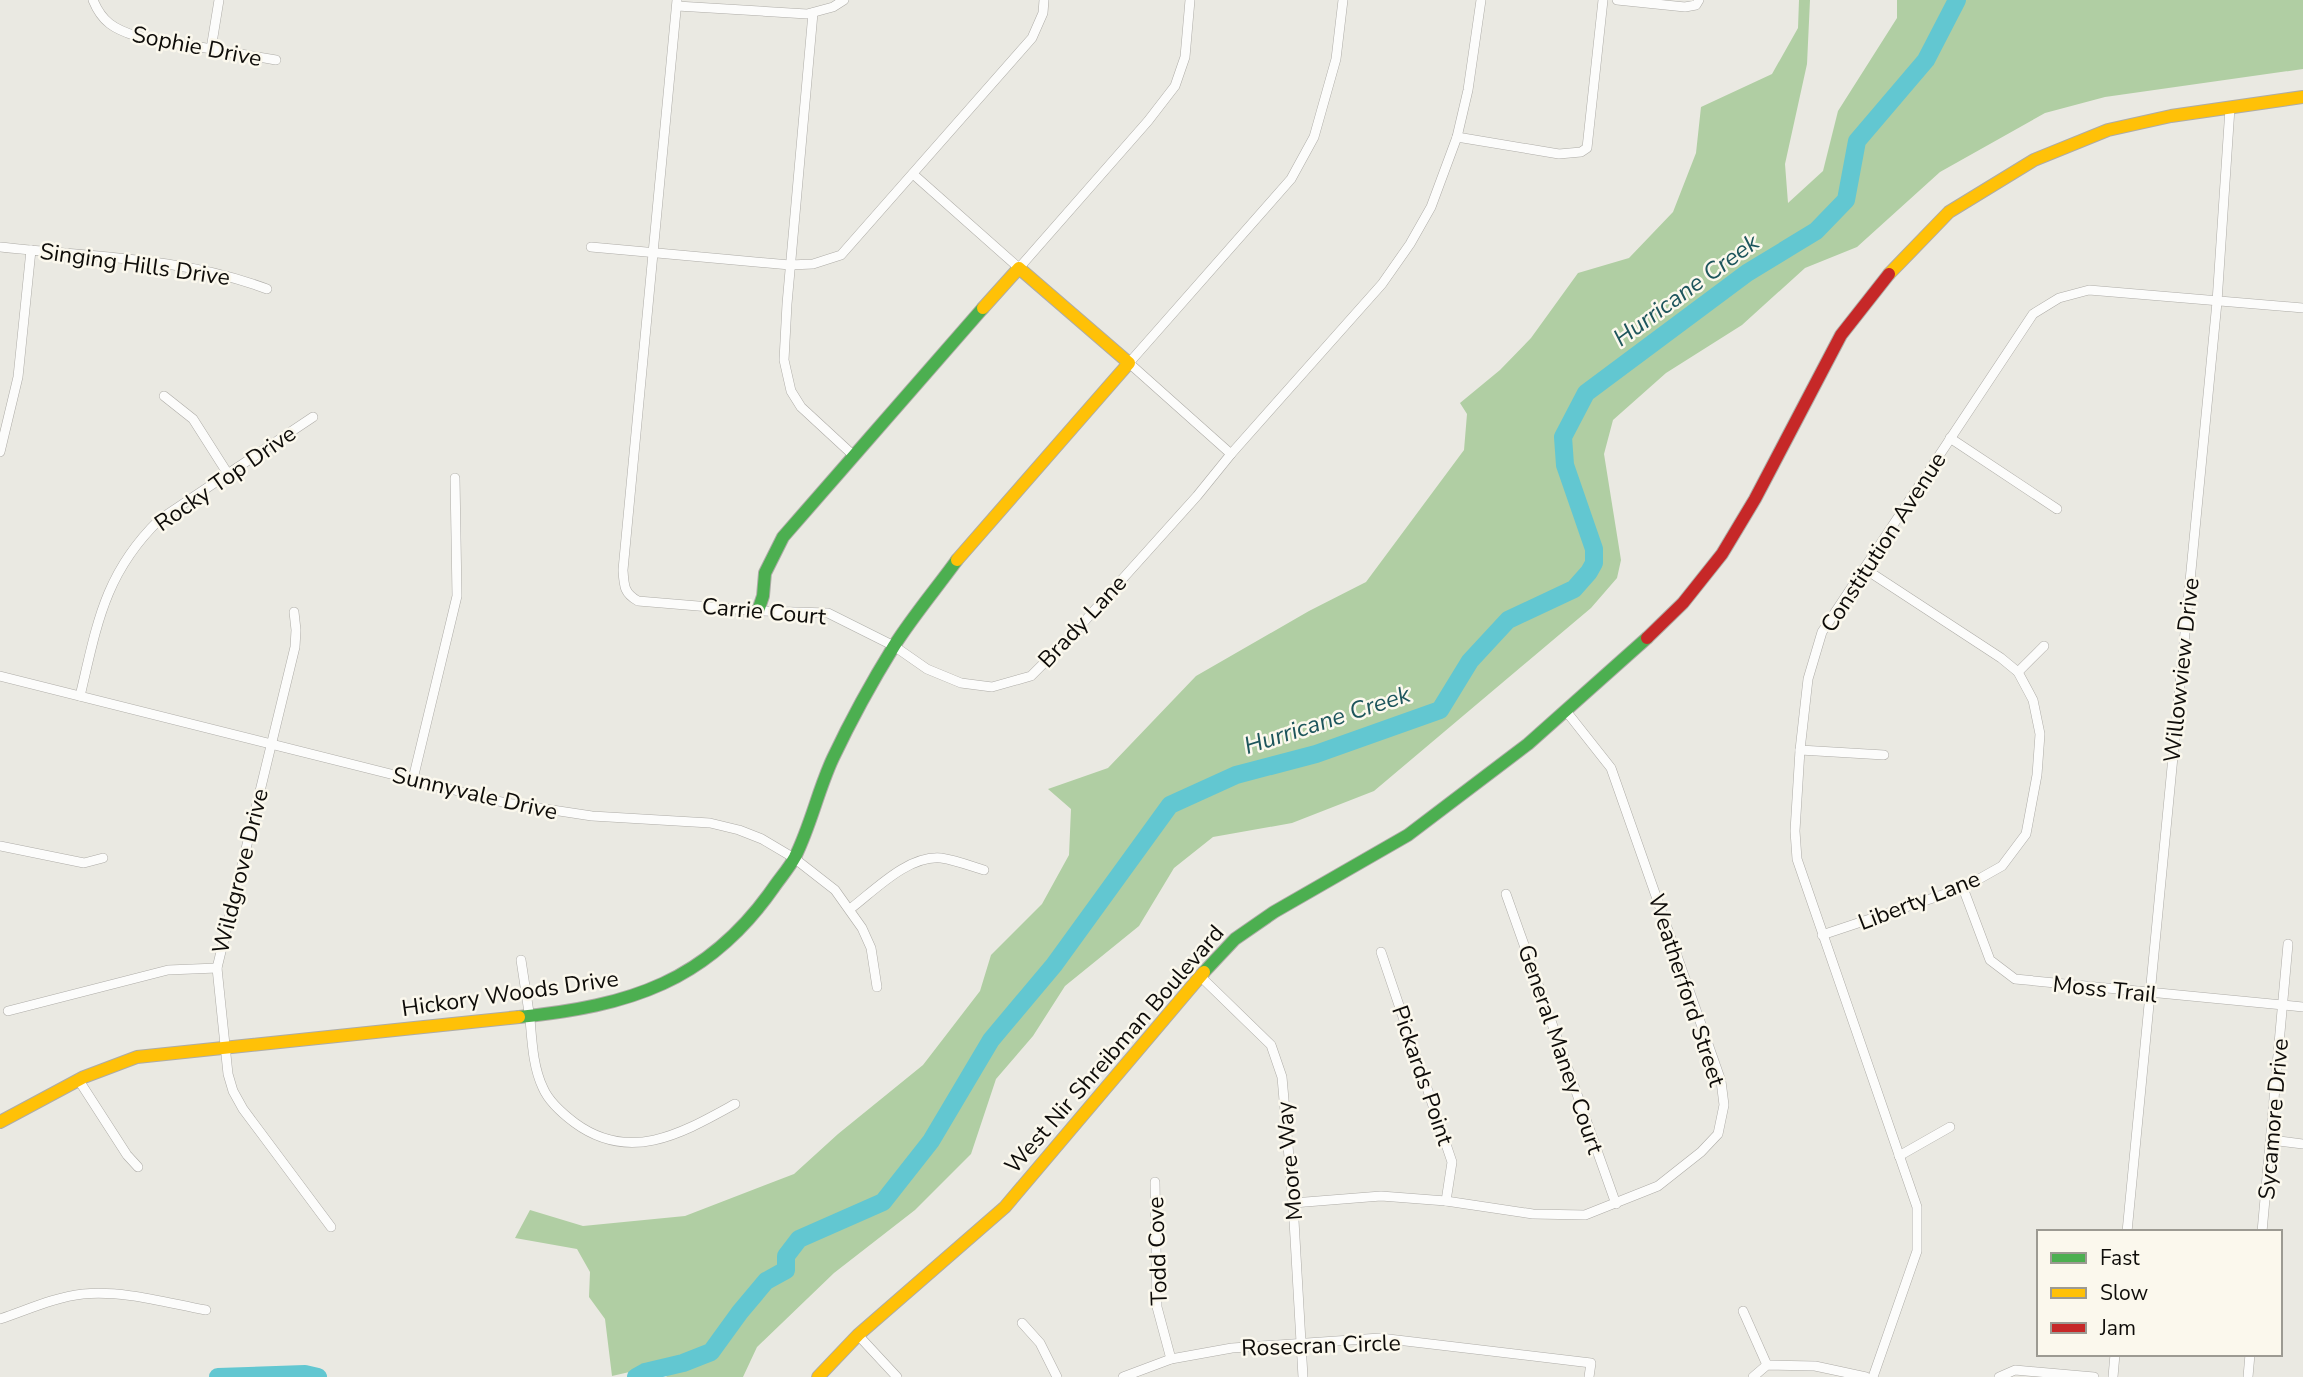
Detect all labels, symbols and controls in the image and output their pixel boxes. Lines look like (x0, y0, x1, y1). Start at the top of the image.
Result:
street label: Sophie Drive (129, 19, 264, 74)
water label: Hurricane Creek (1607, 226, 1766, 354)
street label: Singing Hills Drive (38, 236, 232, 293)
street label: Rocky Top Drive (148, 418, 302, 539)
street label: Constitution Avenue (1813, 446, 1953, 638)
street label: Brady Lane (1031, 568, 1134, 675)
street label: Willowview Drive (2156, 576, 2207, 764)
street label: Carrie Court (701, 591, 828, 632)
water label: Hurricane Creek (1240, 678, 1415, 762)
street label: Sunnyvale Drive (389, 759, 560, 828)
street label: Wildgrove Drive (205, 785, 276, 957)
street label: Liberty Lane (1854, 863, 1985, 938)
street label: Weatherford Street (1641, 890, 1733, 1091)
street label: West Nir Shreibman Boulevard (998, 918, 1231, 1180)
street label: General Maney Court (1510, 940, 1611, 1159)
street label: Hickory Woods Drive (400, 963, 620, 1024)
street label: Moss Trail (2051, 969, 2159, 1010)
street label: Pickards Point (1384, 1001, 1461, 1150)
street label: Sycamore Drive (2251, 1037, 2296, 1201)
street label: Moore Way (1269, 1100, 1310, 1222)
street label: Todd Cove (1140, 1196, 1175, 1306)
legend (2037, 1230, 2282, 1356)
text: Fast (2100, 1244, 2140, 1272)
text: Slow (2100, 1279, 2149, 1307)
text: Jam (2099, 1314, 2136, 1342)
street label: Rosecran Circle (1241, 1327, 1401, 1364)

